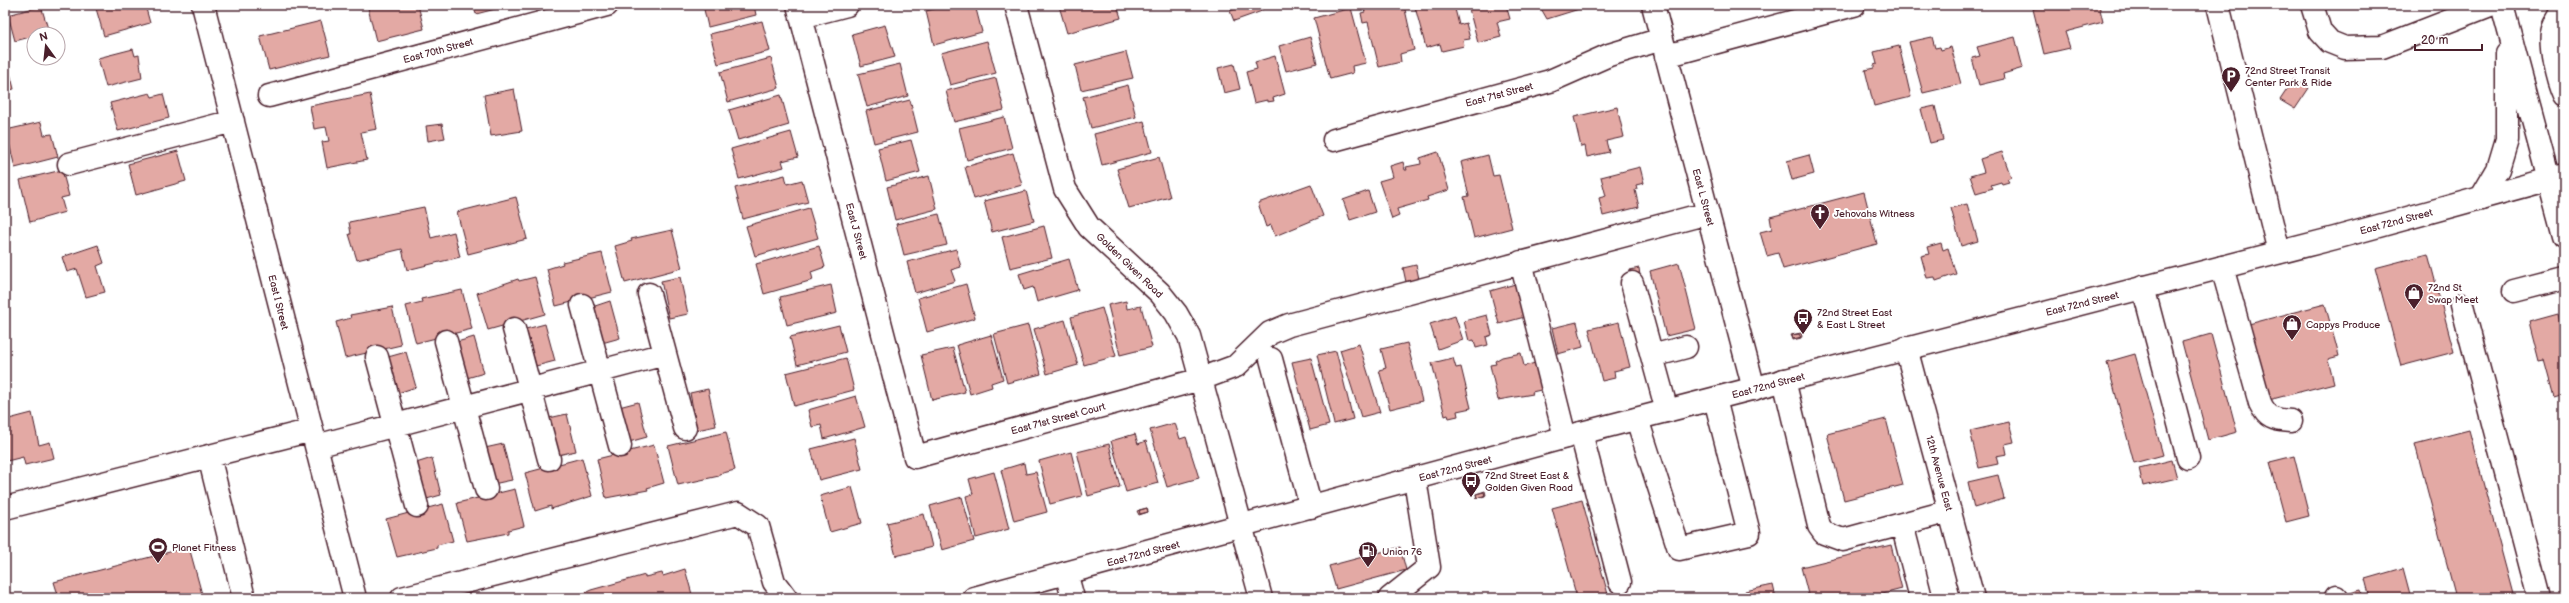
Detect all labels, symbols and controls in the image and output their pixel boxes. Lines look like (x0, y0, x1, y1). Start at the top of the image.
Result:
north arrow (26, 26, 66, 66)
scale bar (2415, 26, 2482, 52)
text: N (38, 29, 49, 44)
text: 20 m (2421, 33, 2448, 48)
street label: East 70th Street (402, 36, 475, 66)
parking icon: 72nd Street Transit Center Park & Ride (2220, 65, 2242, 93)
place label: 72nd Street Transit Center Park & Ride (2245, 65, 2332, 89)
street label: East 71st Street (1464, 80, 1534, 110)
street label: East L Street (1690, 167, 1716, 227)
street label: East J Street (843, 202, 869, 261)
church icon: Jehovahs Witness (1809, 202, 1831, 230)
street label: East 72nd Street (2359, 206, 2434, 237)
place label: Jehovahs Witness (1834, 208, 1915, 220)
street label: Golden Given Road (1093, 231, 1165, 301)
street label: East I Street (265, 274, 291, 331)
shop icon: 72nd St Swap Meet (2403, 282, 2425, 310)
place label: 72nd St Swap Meet (2428, 282, 2478, 306)
street label: East 72nd Street (2044, 289, 2120, 319)
bus stop icon: 72nd Street East & East L Street (1792, 307, 1814, 335)
place label: 72nd Street East & East L Street (1817, 307, 1892, 331)
shop icon: Cappys Produce (2281, 313, 2303, 341)
place label: Cappys Produce (2306, 319, 2380, 331)
street label: East 72nd Street (1731, 370, 1806, 401)
street label: East 71st Street Court (1010, 401, 1107, 437)
street label: 12th Avenue East (1923, 434, 1955, 512)
street label: East 72nd Street (1418, 453, 1493, 484)
bus stop icon: 72nd Street East & Golden Given Road (1460, 470, 1482, 498)
place label: 72nd Street East & Golden Given Road (1485, 470, 1573, 494)
sports icon: Planet Fitness (147, 536, 169, 564)
street label: East 72nd Street (1106, 538, 1181, 569)
fuel station icon: Union 76 (1357, 540, 1379, 568)
place label: Planet Fitness (172, 542, 236, 554)
place label: Union 76 (1382, 546, 1422, 558)

